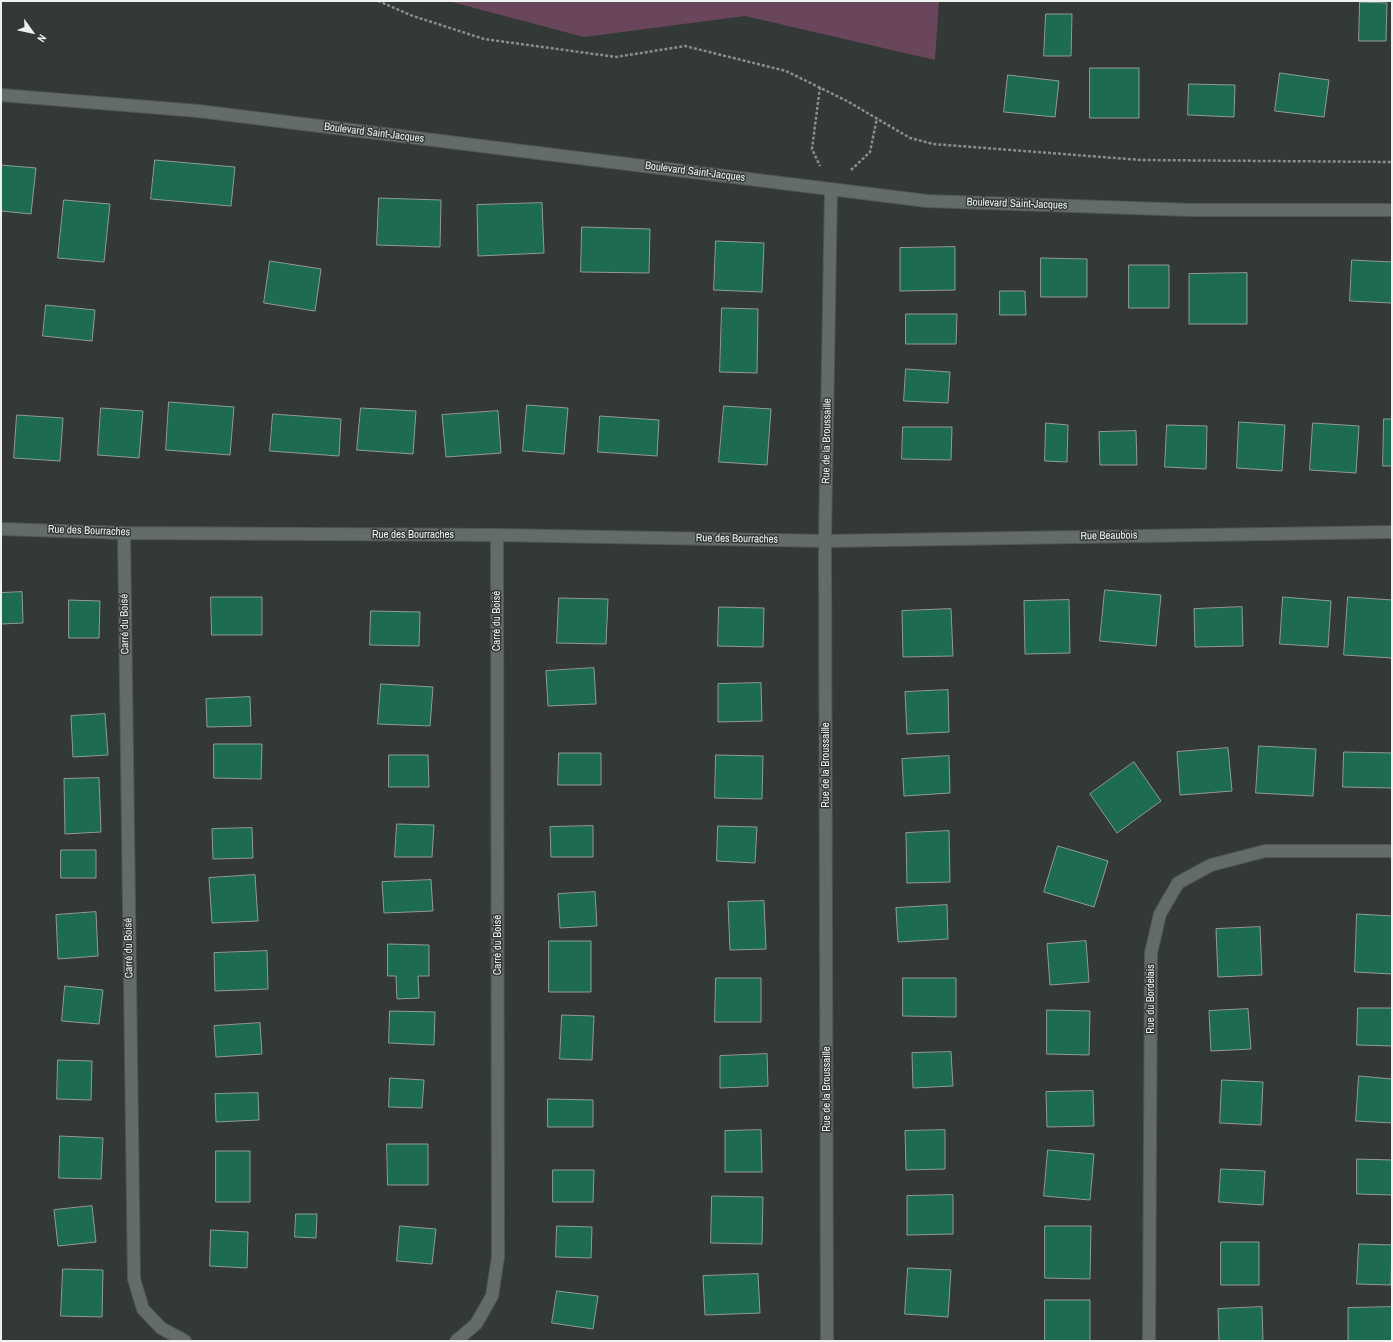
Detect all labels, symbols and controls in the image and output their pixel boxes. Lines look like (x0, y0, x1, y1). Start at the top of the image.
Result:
north arrow (12, 12, 52, 52)
text: N (34, 32, 50, 45)
street label: Boulevard Saint-Jacques (323, 120, 425, 146)
street label: Boulevard Saint-Jacques (644, 159, 746, 185)
street label: Boulevard Saint-Jacques (966, 196, 1068, 212)
street label: Rue de la Broussaille (820, 398, 834, 484)
street label: Rue des Bourraches (48, 523, 130, 539)
street label: Rue des Bourraches (372, 528, 454, 542)
street label: Rue Beaubois (1080, 529, 1138, 543)
street label: Rue des Bourraches (696, 532, 778, 546)
street label: Carré du Boisé (490, 591, 504, 651)
street label: Carré du Boisé (118, 594, 132, 654)
street label: Rue de la Broussaille (819, 722, 833, 808)
street label: Carré du Boisé (491, 915, 505, 975)
street label: Carré du Boisé (122, 918, 136, 978)
street label: Rue du Bordelais (1144, 964, 1158, 1034)
street label: Rue de la Broussaille (820, 1046, 834, 1132)

